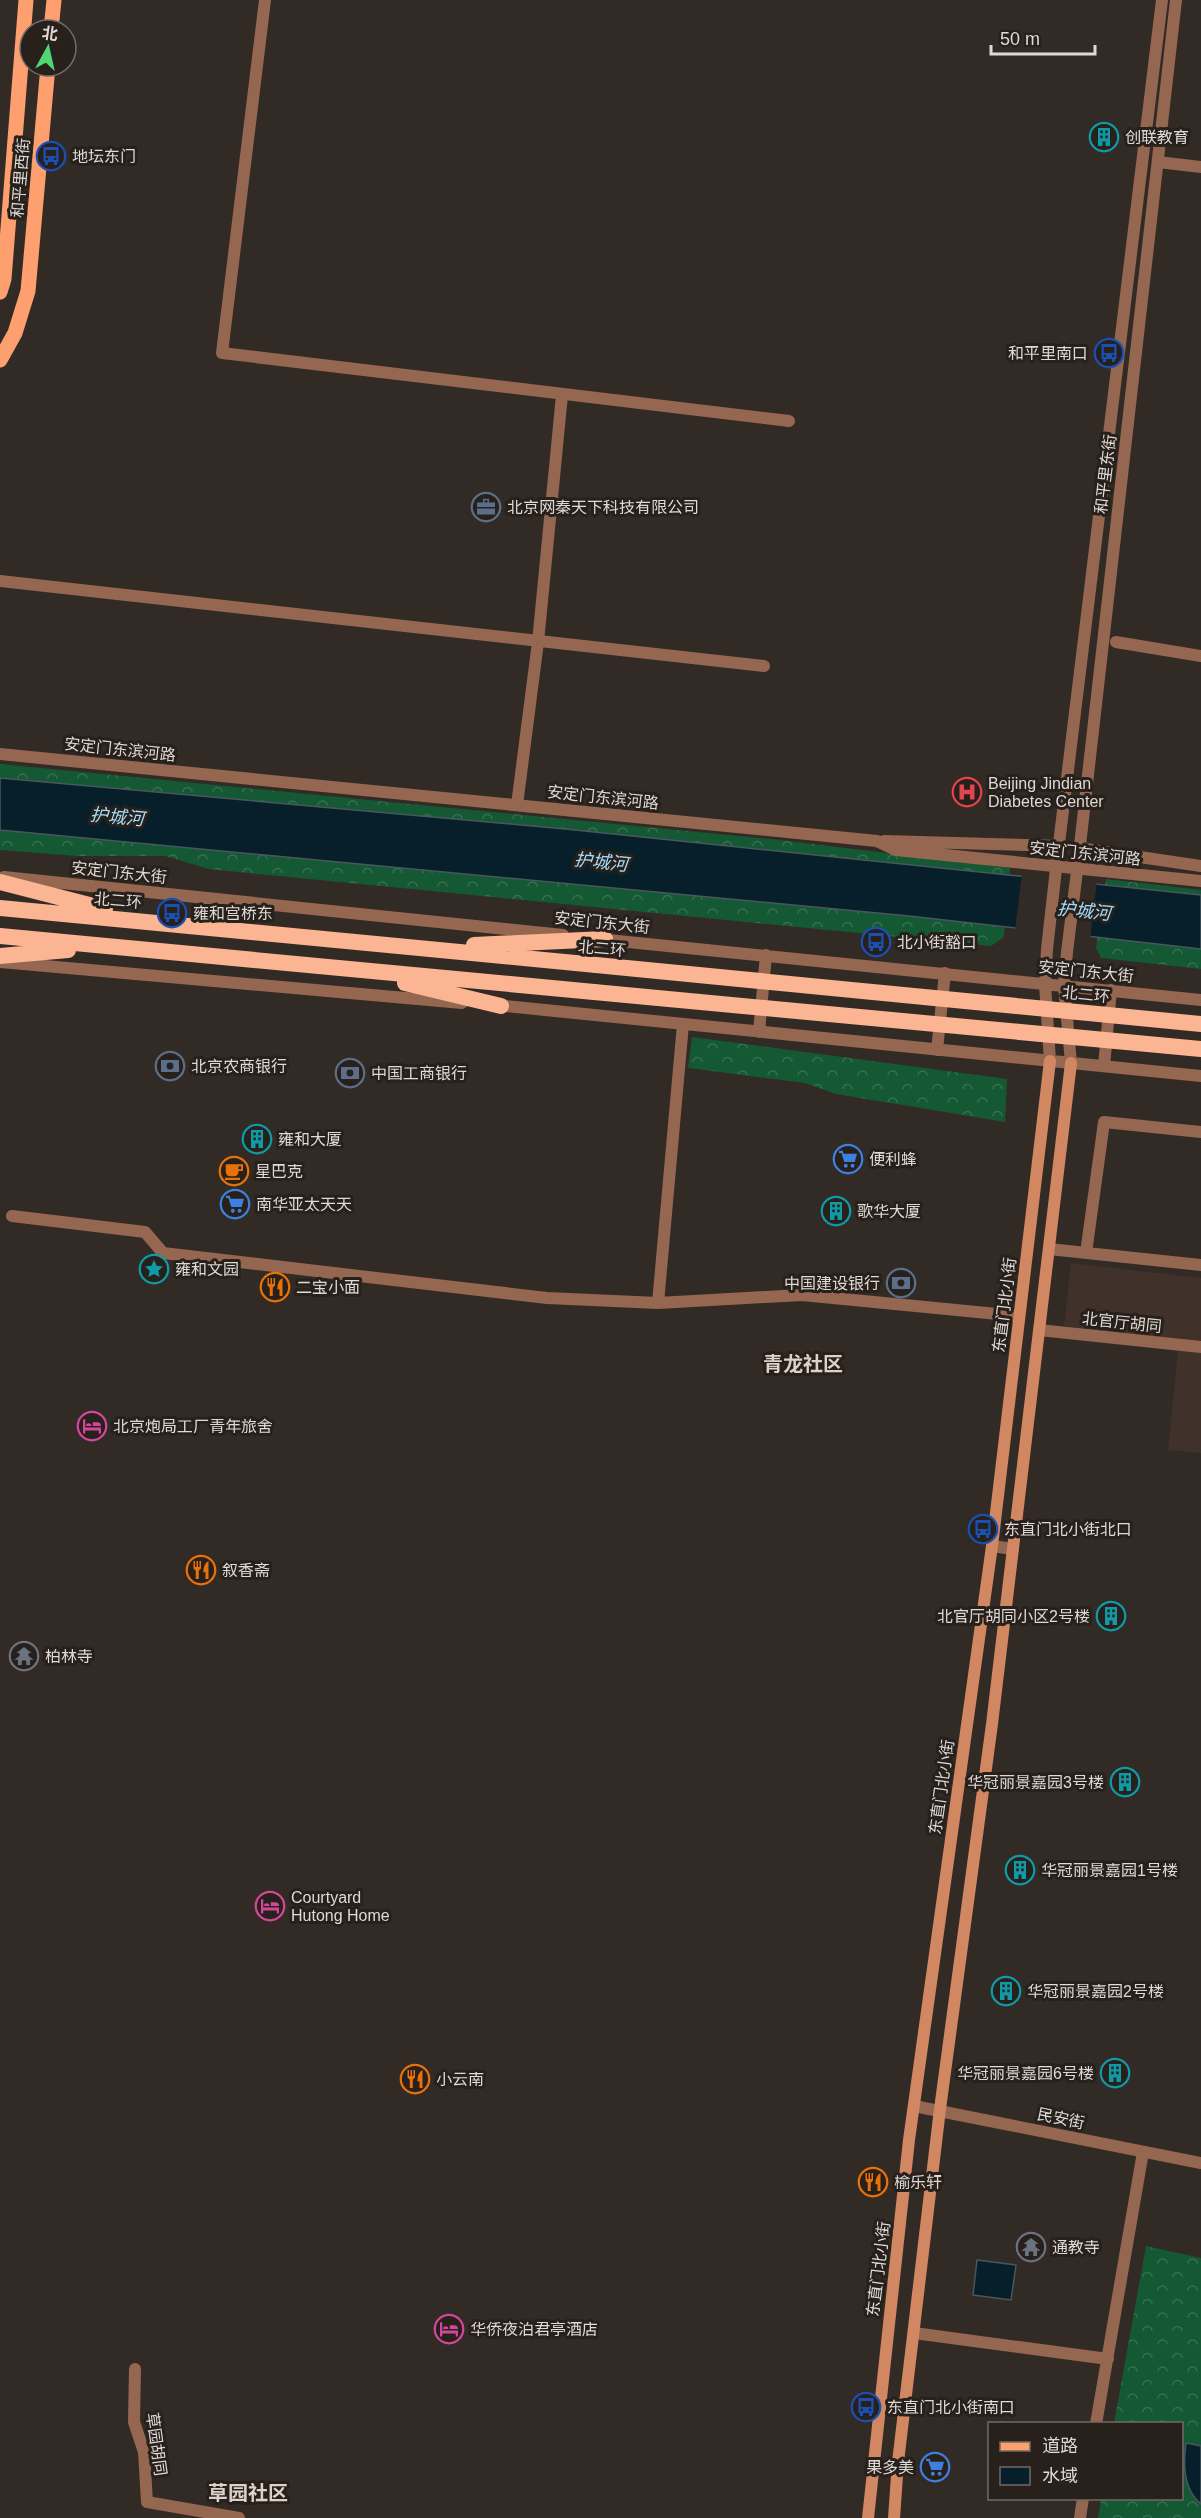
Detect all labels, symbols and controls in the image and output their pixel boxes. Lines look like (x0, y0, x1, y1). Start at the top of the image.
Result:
north arrow (18, 18, 78, 78)
scale bar (991, 18, 1094, 56)
text: 北 (41, 24, 59, 43)
text: 50 m (1000, 29, 1040, 49)
building icon: 创联教育 (1088, 121, 1120, 153)
place label: 创联教育 (1125, 129, 1189, 146)
street label: 和平里西街 (9, 137, 32, 219)
bus stop icon: 地坛东门 (35, 140, 67, 172)
place label: 地坛东门 (72, 148, 136, 165)
bus stop icon: 和平里南口 (1093, 337, 1125, 369)
place label: 和平里南口 (1008, 345, 1088, 362)
street label: 和平里东街 (1092, 433, 1119, 515)
office icon: 北京网秦天下科技有限公司 (470, 491, 502, 523)
place label: 北京网秦天下科技有限公司 (507, 499, 699, 516)
street label: 安定门东滨河路 (63, 735, 177, 764)
place label: Beijing Jindian Diabetes Center (988, 775, 1104, 810)
hospital icon: Beijing Jindian Diabetes Center (951, 776, 983, 808)
street label: 安定门东滨河路 (546, 783, 660, 812)
water label: 护城河 (89, 805, 148, 830)
street label: 安定门东滨河路 (1028, 839, 1142, 868)
water label: 护城河 (573, 849, 632, 875)
street label: 安定门东大街 (70, 859, 168, 886)
street label: 北二环 (93, 890, 143, 911)
bus stop icon: 雍和宫桥东 (156, 897, 188, 929)
water label: 护城河 (1056, 898, 1115, 924)
place label: 雍和宫桥东 (193, 905, 273, 922)
street label: 安定门东大街 (553, 909, 651, 936)
bus stop icon: 北小街豁口 (860, 926, 892, 958)
place label: 北小街豁口 (897, 934, 977, 951)
street label: 北二环 (577, 938, 627, 959)
street label: 安定门东大街 (1037, 958, 1135, 985)
street label: 北二环 (1061, 984, 1111, 1005)
bank icon: 北京农商银行 (154, 1050, 186, 1082)
bank icon: 中国工商银行 (334, 1057, 366, 1089)
place label: 北京农商银行 (191, 1058, 287, 1075)
place label: 中国工商银行 (371, 1065, 467, 1082)
building icon: 雍和大厦 (241, 1123, 273, 1155)
place label: 雍和大厦 (278, 1131, 342, 1148)
supermarket icon: 便利蜂 (832, 1143, 864, 1175)
place label: 便利蜂 (869, 1151, 917, 1168)
cafe icon: 星巴克 (218, 1155, 250, 1187)
place label: 星巴克 (255, 1163, 303, 1180)
supermarket icon: 南华亚太天天 (219, 1188, 251, 1220)
building icon: 歌华大厦 (820, 1195, 852, 1227)
place label: 南华亚太天天 (256, 1196, 352, 1213)
place label: 歌华大厦 (857, 1203, 921, 1220)
place icon: 雍和文园 (138, 1253, 170, 1285)
street label: 东直门北小街 (990, 1256, 1019, 1354)
place label: 雍和文园 (175, 1261, 239, 1278)
bank icon: 中国建设银行 (885, 1267, 917, 1299)
restaurant icon: 二宝小面 (259, 1271, 291, 1303)
place label: 中国建设银行 (784, 1275, 880, 1292)
place label: 二宝小面 (296, 1279, 360, 1296)
street label: 北官厅胡同 (1081, 1310, 1163, 1335)
district label: 青龙社区 (763, 1353, 843, 1375)
hotel icon: 北京炮局工厂青年旅舍 (76, 1410, 108, 1442)
place label: 北京炮局工厂青年旅舍 (113, 1418, 273, 1435)
bus stop icon: 东直门北小街北口 (967, 1513, 999, 1545)
place label: 东直门北小街北口 (1004, 1521, 1132, 1538)
restaurant icon: 叙香斋 (185, 1554, 217, 1586)
place label: 叙香斋 (222, 1562, 270, 1579)
building icon: 北官厅胡同小区2号楼 (1095, 1600, 1127, 1632)
place label: 北官厅胡同小区2号楼 (937, 1608, 1090, 1625)
temple icon: 柏林寺 (8, 1640, 40, 1672)
place label: 柏林寺 (45, 1648, 93, 1665)
street label: 东直门北小街 (926, 1738, 957, 1836)
building icon: 华冠丽景嘉园3号楼 (1109, 1766, 1141, 1798)
place label: 华冠丽景嘉园3号楼 (967, 1774, 1104, 1791)
building icon: 华冠丽景嘉园1号楼 (1004, 1854, 1036, 1886)
place label: 华冠丽景嘉园1号楼 (1041, 1862, 1178, 1879)
place label: Courtyard Hutong Home (291, 1889, 390, 1924)
hotel icon: Courtyard Hutong Home (254, 1890, 286, 1922)
building icon: 华冠丽景嘉园2号楼 (990, 1975, 1022, 2007)
place label: 华冠丽景嘉园2号楼 (1027, 1983, 1164, 2000)
building icon: 华冠丽景嘉园6号楼 (1099, 2057, 1131, 2089)
restaurant icon: 小云南 (399, 2063, 431, 2095)
place label: 华冠丽景嘉园6号楼 (957, 2065, 1094, 2082)
place label: 小云南 (436, 2071, 484, 2088)
street label: 民安街 (1036, 2105, 1086, 2132)
restaurant icon: 榆乐轩 (857, 2166, 889, 2198)
place label: 榆乐轩 (894, 2174, 942, 2191)
street label: 东直门北小街 (864, 2220, 893, 2318)
temple icon: 通教寺 (1015, 2231, 1047, 2263)
place label: 通教寺 (1052, 2239, 1100, 2256)
hotel icon: 华侨夜泊君亭酒店 (433, 2313, 465, 2345)
place label: 华侨夜泊君亭酒店 (470, 2321, 598, 2338)
bus stop icon: 东直门北小街南口 (850, 2391, 882, 2423)
place label: 东直门北小街南口 (887, 2399, 1015, 2416)
street label: 草园胡同 (144, 2411, 169, 2477)
legend (988, 2422, 1183, 2500)
text: 道路 (1042, 2436, 1078, 2456)
supermarket icon: 果多美 (919, 2451, 951, 2483)
place label: 果多美 (866, 2459, 914, 2476)
text: 水域 (1042, 2466, 1078, 2486)
district label: 草园社区 (208, 2482, 288, 2504)

